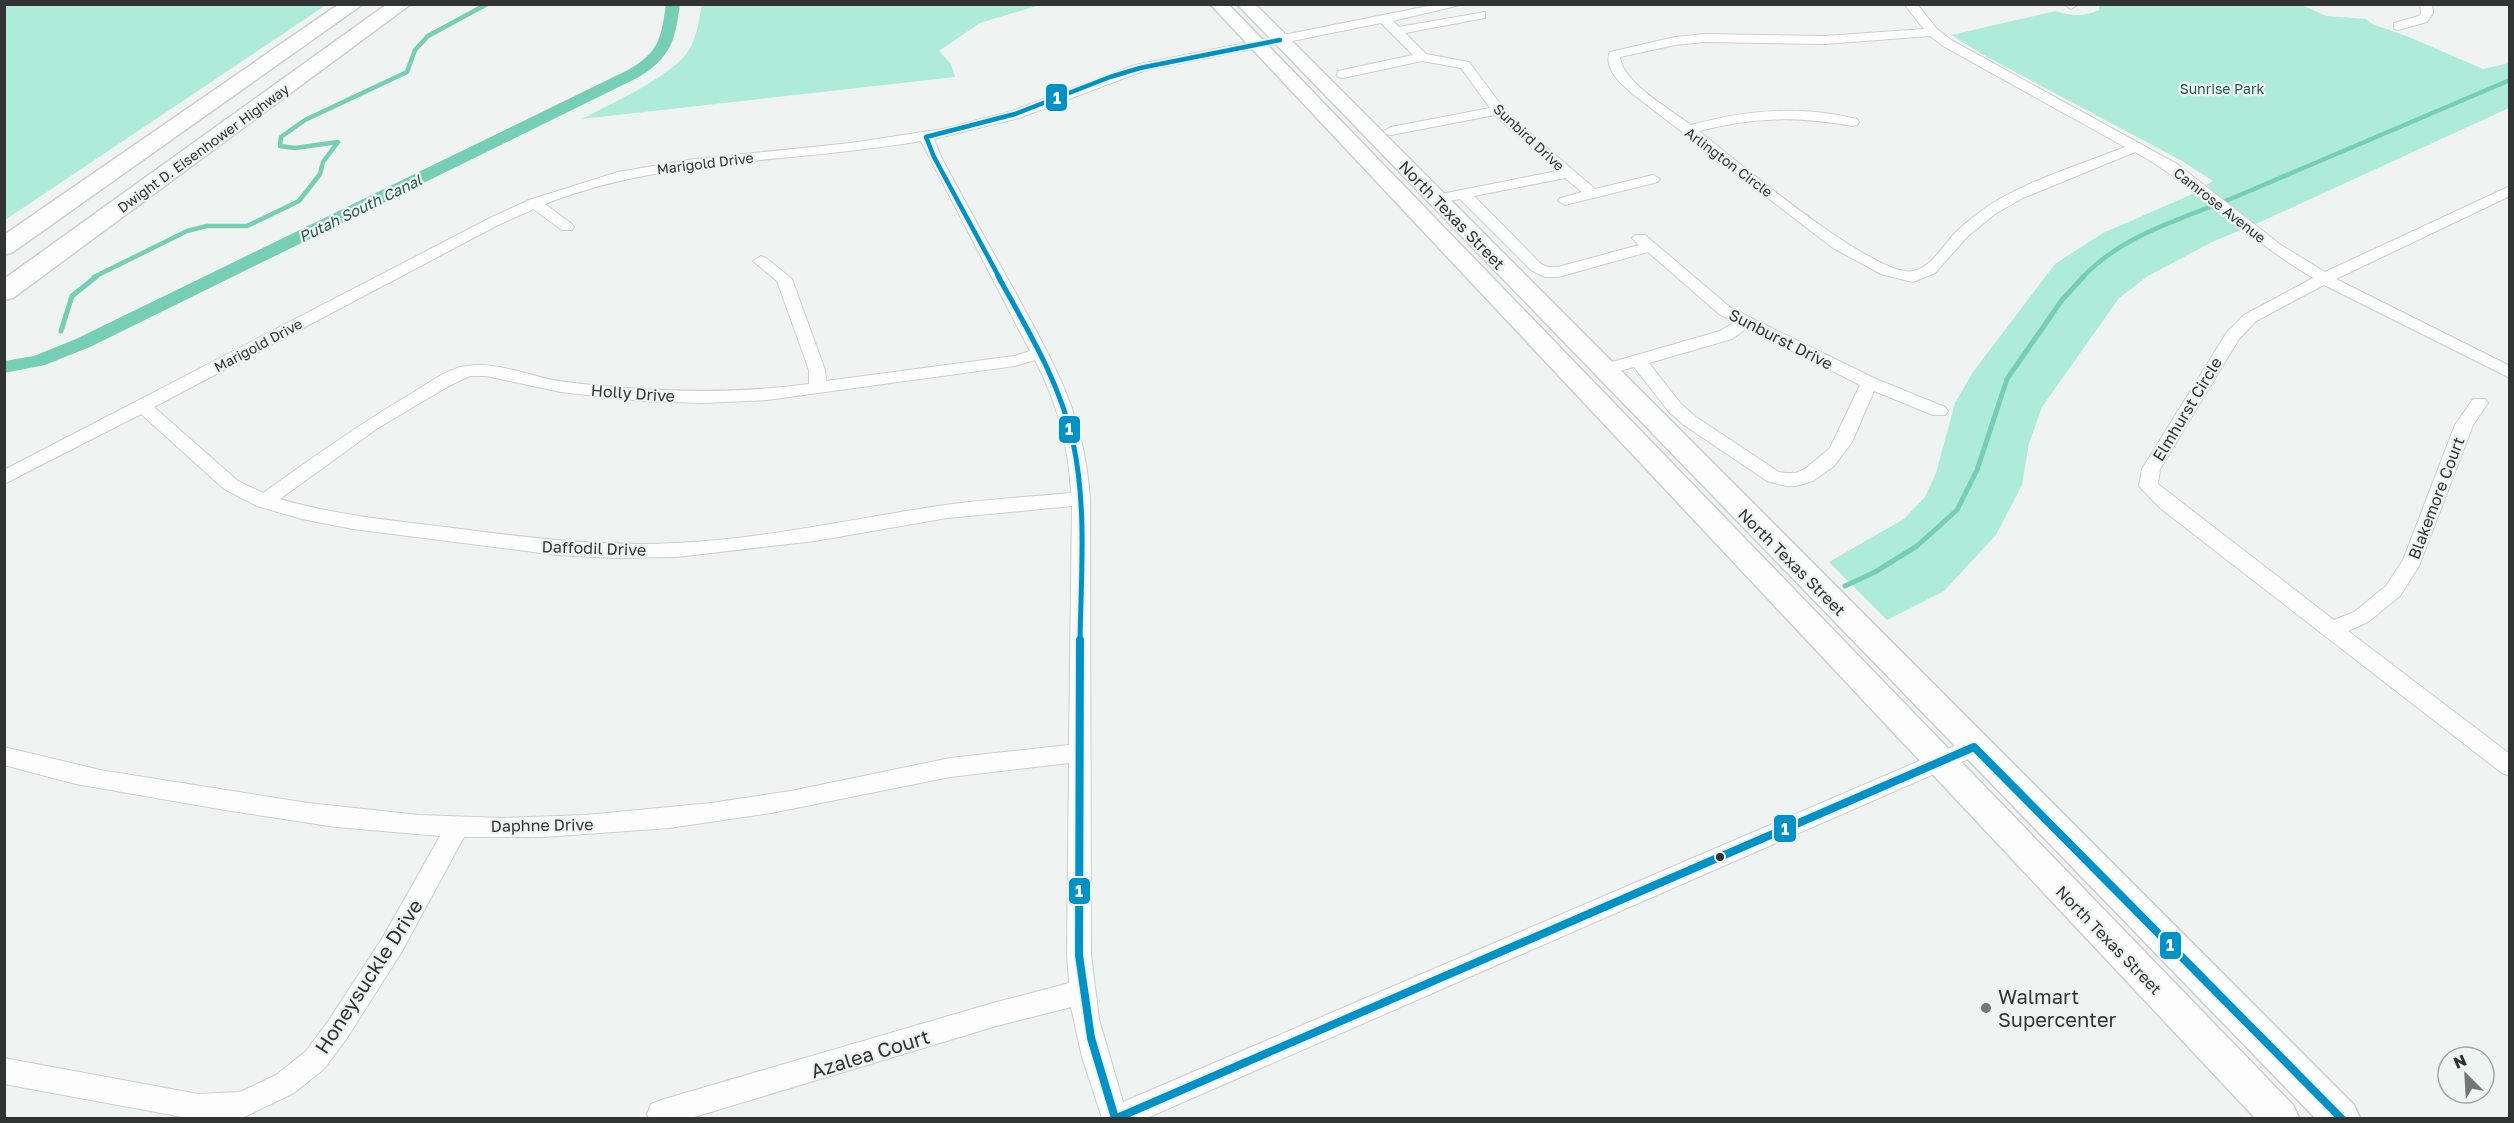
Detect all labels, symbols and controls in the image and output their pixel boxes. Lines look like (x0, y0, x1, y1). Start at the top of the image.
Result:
street label: Dwight D. Eisenhower Highway (114, 80, 292, 216)
park label: Sunrise Park (2180, 80, 2264, 97)
line badge: 1 (1045, 83, 1068, 112)
text: 1 (1053, 88, 1061, 108)
street label: Sunbird Drive (1490, 100, 1568, 174)
street label: Arlington Circle (1682, 124, 1776, 200)
street label: Marigold Drive (656, 149, 754, 177)
street label: North Texas Street (1395, 156, 1509, 274)
street label: Camrose Avenue (2171, 164, 2269, 246)
water label: Putah South Canal (296, 170, 425, 246)
street label: Sunburst Drive (1726, 304, 1836, 374)
street label: Marigold Drive (211, 315, 305, 375)
street label: Elmhurst Circle (2148, 353, 2226, 465)
street label: Holly Drive (590, 380, 676, 406)
line badge: 1 (1058, 415, 1081, 444)
text: 1 (1065, 419, 1073, 439)
street label: Blakemore Court (2404, 434, 2468, 562)
street label: North Texas Street (1734, 504, 1850, 620)
street label: Daffodil Drive (541, 536, 647, 560)
street label: Daphne Drive (490, 814, 594, 836)
line badge: 1 (1773, 814, 1797, 843)
text: 1 (1781, 819, 1789, 839)
unlabelled marker (1714, 851, 1726, 863)
line badge: 1 (1068, 877, 1091, 905)
text: 1 (1075, 881, 1083, 901)
street label: North Texas Street (2052, 881, 2166, 999)
street label: Honeysuckle Drive (309, 894, 427, 1058)
line badge: 1 (2159, 931, 2182, 960)
text: 1 (2166, 935, 2174, 955)
place label: Walmart Supercenter (1998, 984, 2117, 1031)
marker: Walmart Supercenter (1979, 1001, 1993, 1015)
street label: Azalea Court (808, 1024, 932, 1082)
north arrow (2436, 1045, 2496, 1105)
text: N (2450, 1050, 2470, 1073)

